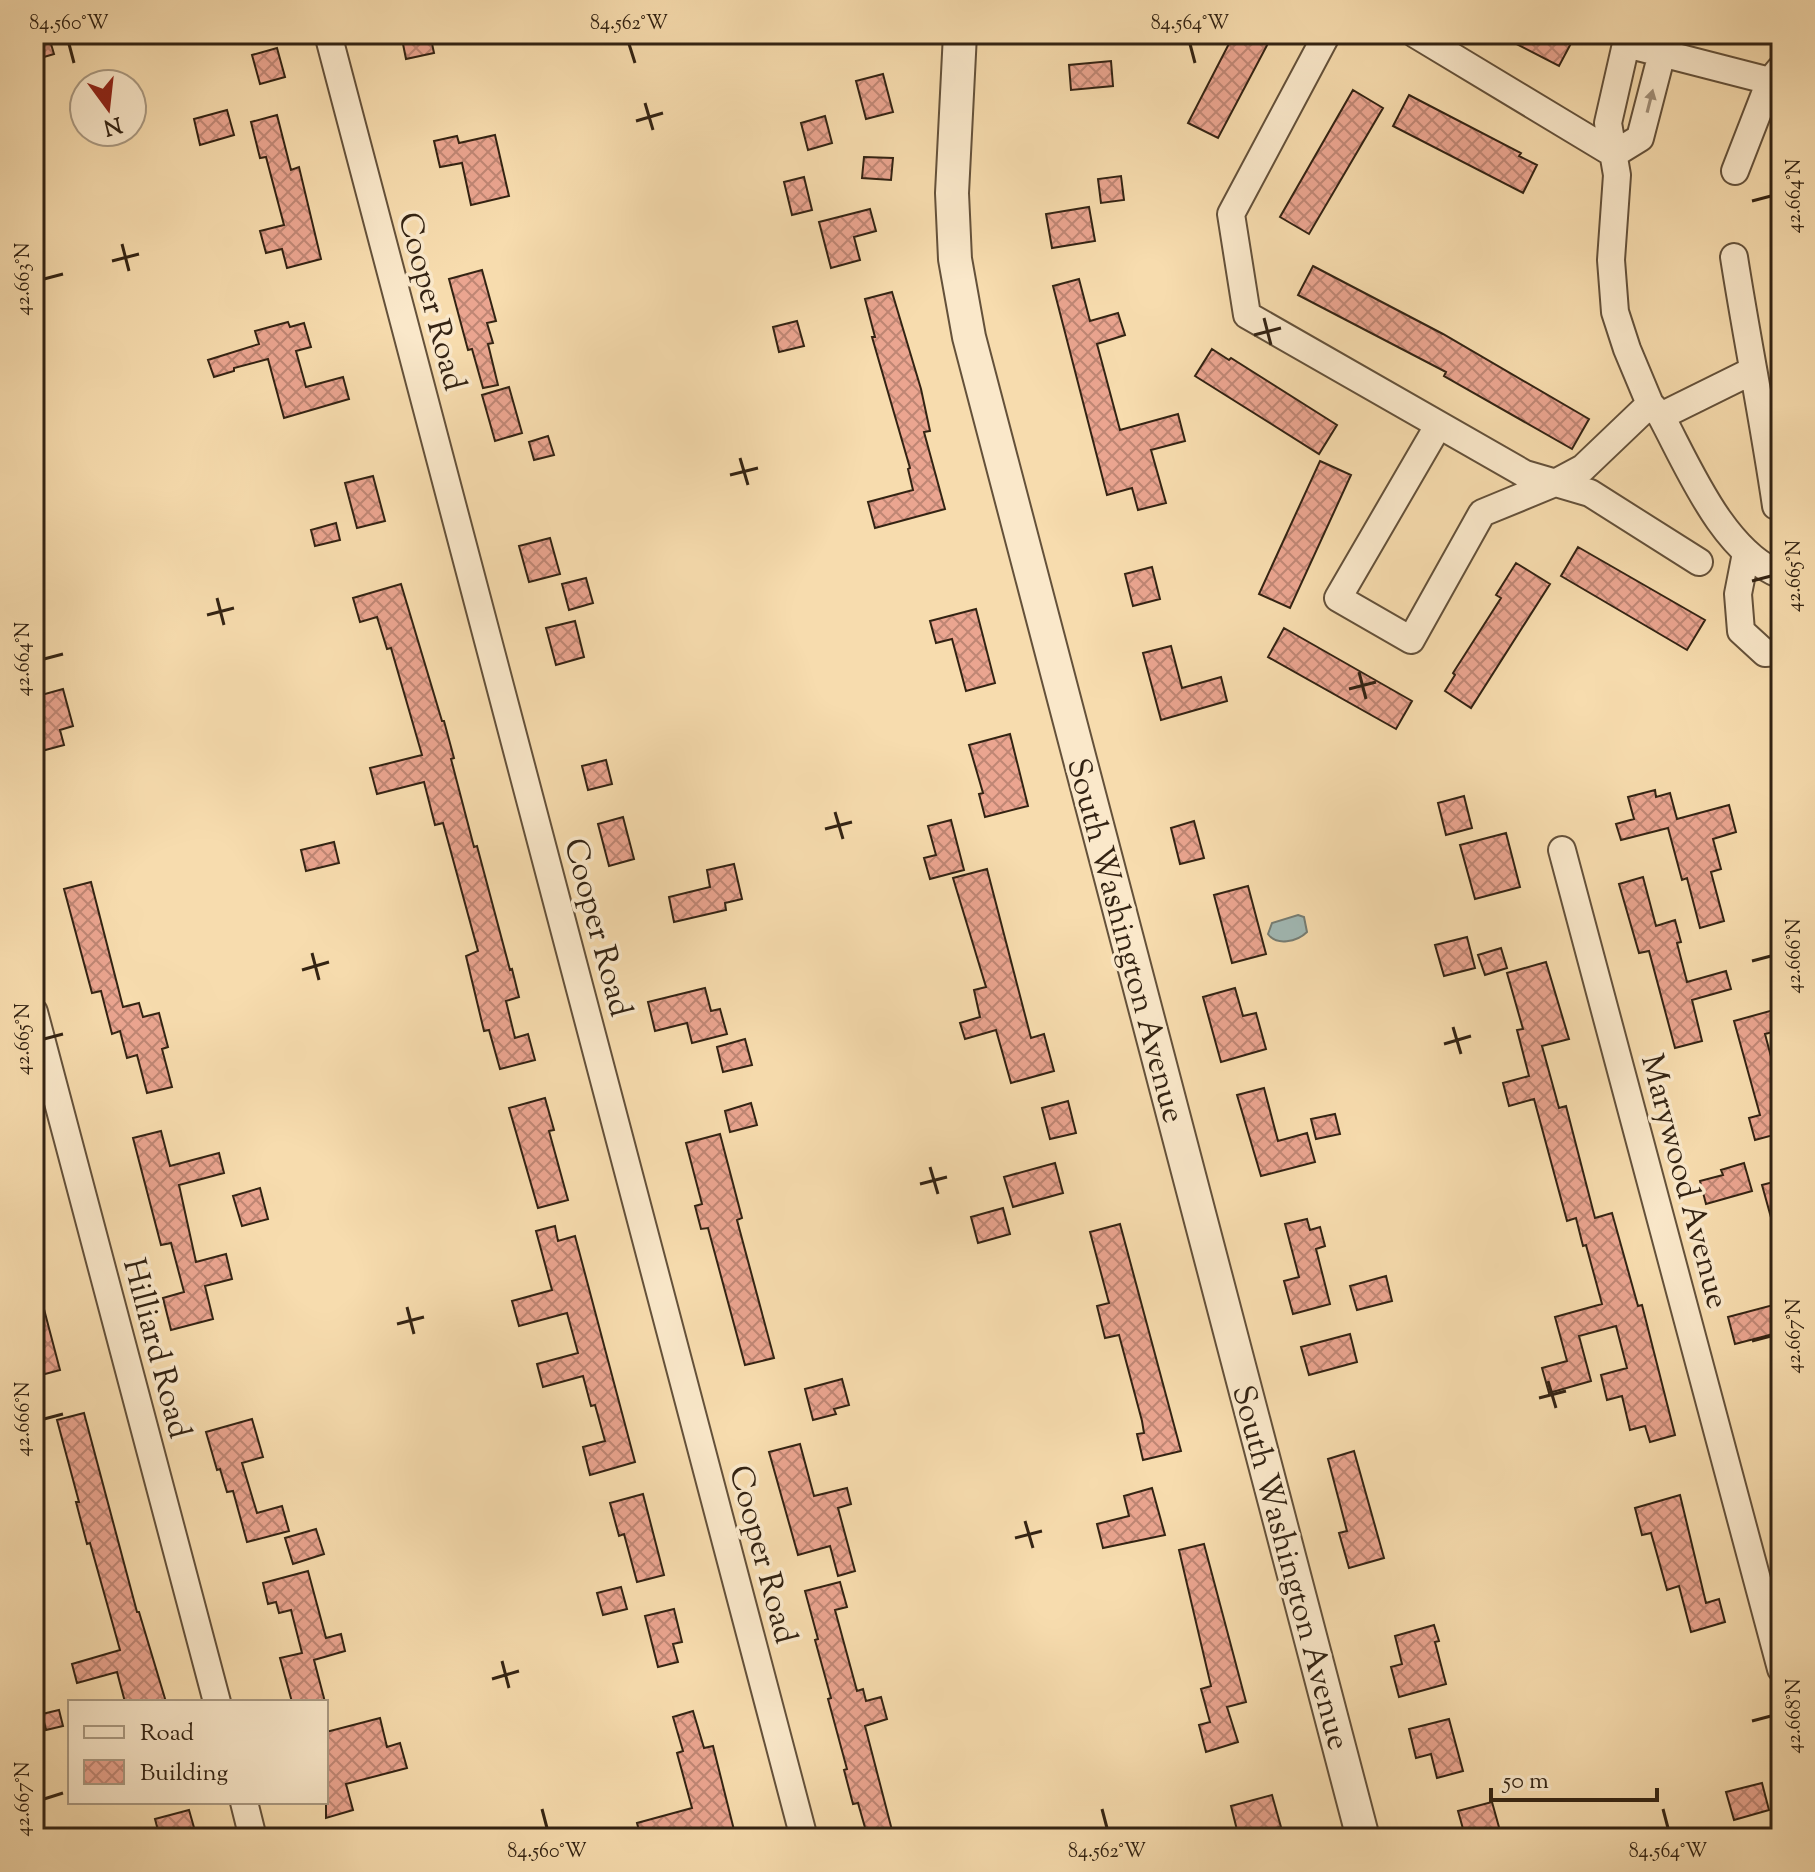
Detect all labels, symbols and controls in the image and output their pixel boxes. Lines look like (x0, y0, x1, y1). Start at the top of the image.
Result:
text: 84.560°W (29, 10, 109, 39)
text: 84.562°W (590, 10, 668, 39)
text: 84.564°W (1151, 10, 1229, 39)
north arrow (68, 68, 148, 148)
one-way arrow (1644, 89, 1656, 114)
text: N (99, 107, 125, 142)
text: 42.664°N (1781, 159, 1810, 233)
street label: Cooper Road (384, 207, 476, 396)
text: 42.663°N (10, 242, 39, 316)
text: 42.665°N (1781, 540, 1810, 612)
text: 42.664°N (10, 622, 39, 696)
street label: South Washington Avenue (1053, 753, 1195, 1128)
street label: Cooper Road (550, 833, 642, 1022)
text: 42.666°N (1781, 918, 1810, 994)
text: 42.665°N (10, 1003, 39, 1075)
street label: Marywood Avenue (1627, 1050, 1739, 1314)
street label: Hilliard Road (109, 1254, 201, 1444)
text: 42.667°N (1781, 1298, 1810, 1374)
street label: South Washington Avenue (1218, 1380, 1360, 1755)
text: 42.666°N (10, 1381, 39, 1457)
street label: Cooper Road (715, 1460, 807, 1649)
text: 42.668°N (1781, 1678, 1810, 1754)
legend (68, 1700, 328, 1804)
text: Road (140, 1717, 194, 1751)
scale bar (1491, 1752, 1657, 1802)
text: Building (140, 1757, 229, 1791)
text: 42.667°N (10, 1761, 39, 1837)
text: 50 m (1501, 1765, 1549, 1799)
text: 84.560°W (507, 1838, 587, 1867)
text: 84.562°W (1068, 1838, 1146, 1867)
text: 84.564°W (1629, 1838, 1707, 1867)

